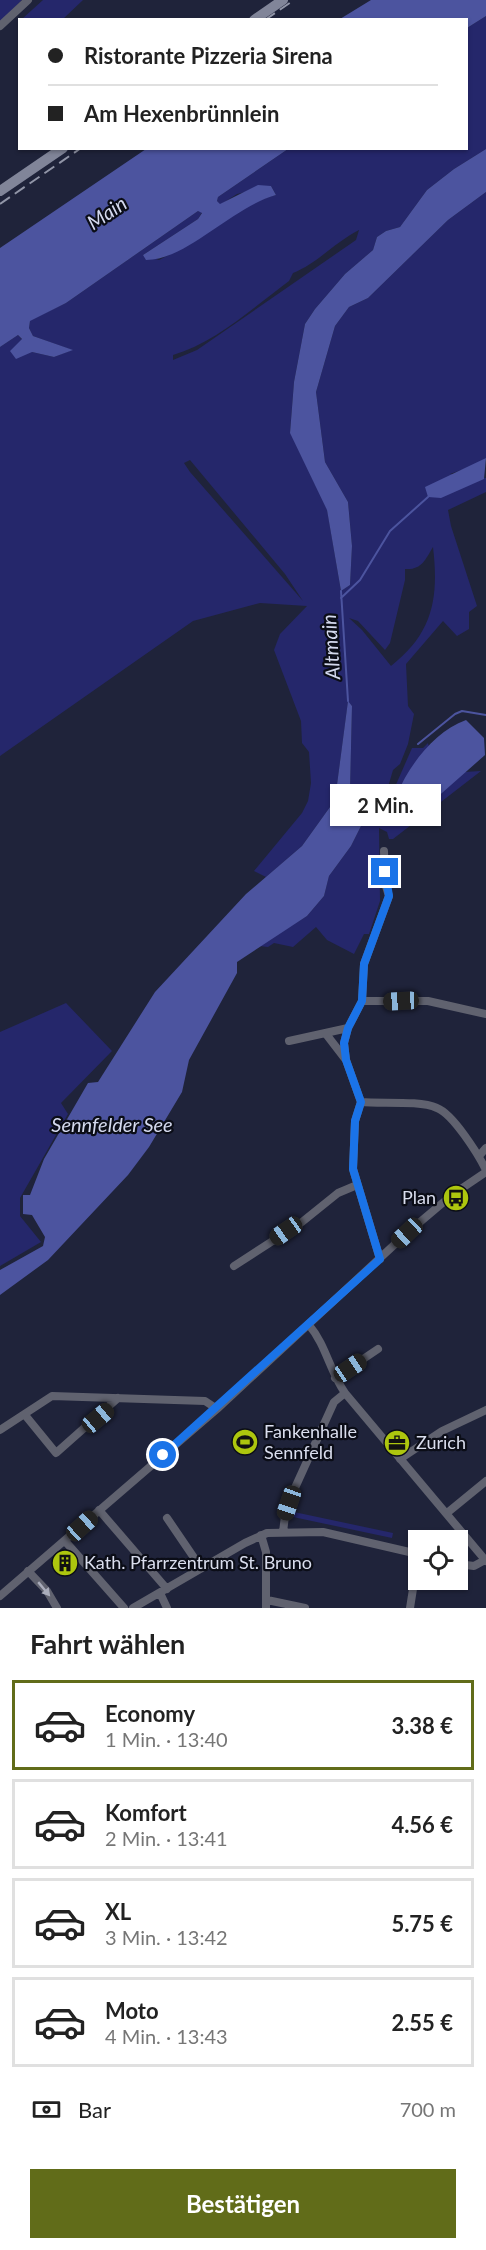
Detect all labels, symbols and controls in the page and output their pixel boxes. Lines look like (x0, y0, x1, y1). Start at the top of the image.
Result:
text: Ristorante Pizzeria Sirena (84, 42, 333, 69)
text: Am Hexenbrünnlein (84, 100, 279, 127)
water label: Main (82, 190, 131, 234)
water label: Altmain (316, 614, 344, 682)
callout: 2 Min. (330, 785, 440, 827)
text: 2 Min. (357, 793, 414, 817)
route end (371, 858, 398, 885)
car (383, 991, 419, 1011)
water label: Sennfelder See (51, 1112, 173, 1136)
bus stop icon: Plan (441, 1183, 471, 1213)
place label: Plan (402, 1186, 436, 1208)
car (266, 1213, 306, 1249)
car (388, 1214, 426, 1252)
car (330, 1350, 370, 1386)
car (78, 1400, 118, 1436)
place label: Fankenhalle Sennfeld (264, 1420, 357, 1463)
sports icon: Fankenhalle Sennfeld (230, 1427, 260, 1457)
office icon: Zurich (382, 1428, 412, 1458)
place label: Zurich (416, 1431, 466, 1453)
route start (149, 1441, 176, 1468)
car (275, 1483, 303, 1523)
car (63, 1507, 101, 1545)
map controls (408, 1530, 468, 1590)
button: locate (408, 1530, 468, 1590)
building icon: Kath. Pfarrzentrum St. Bruno (50, 1548, 80, 1578)
place label: Kath. Pfarrzentrum St. Bruno (84, 1551, 312, 1573)
one-way arrow (37, 1581, 50, 1597)
text: Fahrt wählen (30, 1627, 185, 1660)
icon: car (33, 1698, 87, 1752)
text: Economy (105, 1700, 195, 1727)
text: 3.38 € (391, 1712, 453, 1739)
text: 1 Min. · 13:40 (105, 1727, 228, 1751)
icon: car (33, 1797, 87, 1851)
text: Komfort (105, 1799, 187, 1826)
text: 4.56 € (391, 1811, 453, 1838)
text: 2 Min. · 13:41 (105, 1826, 228, 1850)
icon: car (33, 1896, 87, 1950)
text: XL (105, 1898, 131, 1925)
text: 5.75 € (391, 1910, 453, 1937)
text: 3 Min. · 13:42 (105, 1925, 228, 1949)
icon: car (33, 1995, 87, 2049)
text: Moto (105, 1997, 159, 2024)
text: 2.55 € (391, 2009, 453, 2036)
text: 4 Min. · 13:43 (105, 2024, 228, 2048)
icon: cash (30, 2093, 63, 2126)
text: Bar (78, 2096, 111, 2123)
text: 700 m (400, 2097, 456, 2121)
button: Bestätigen (30, 2169, 456, 2238)

